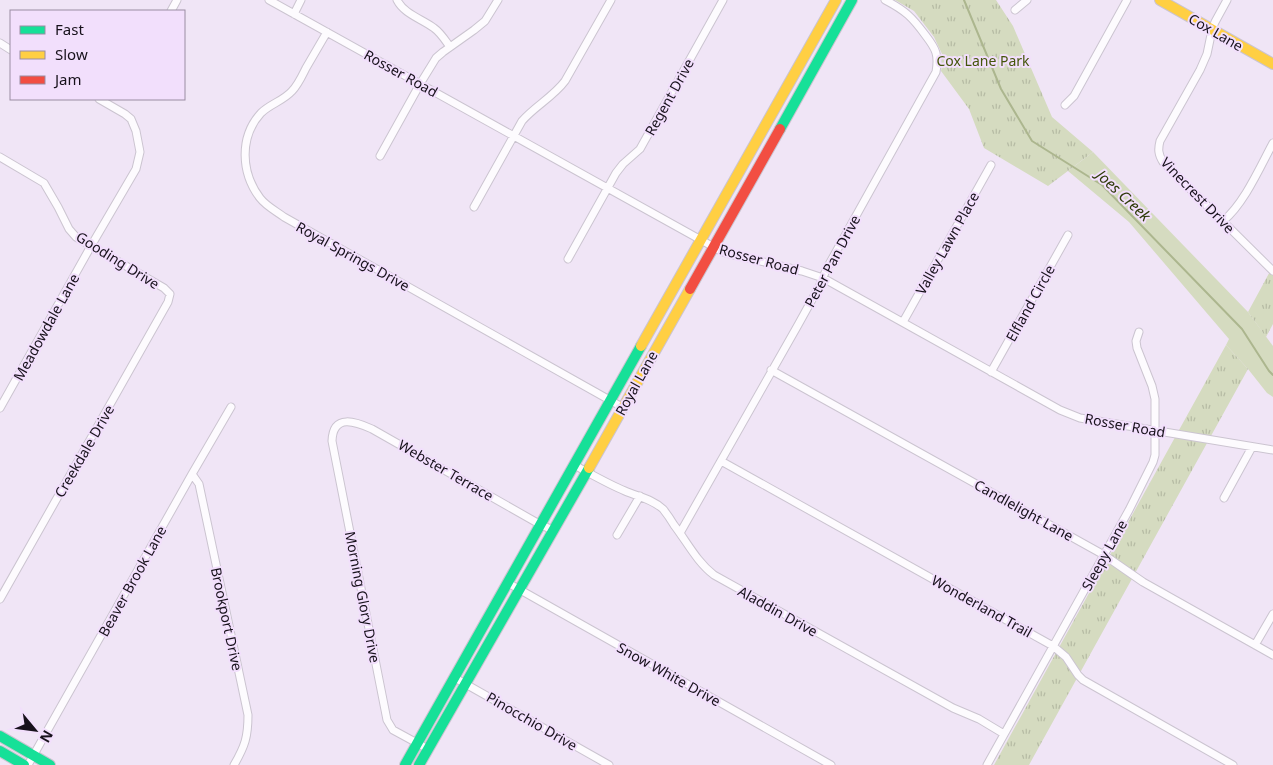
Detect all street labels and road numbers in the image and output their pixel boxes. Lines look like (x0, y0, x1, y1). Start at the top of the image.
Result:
street label: Cox Lane (1185, 9, 1247, 55)
street label: Rosser Road (361, 45, 441, 101)
street label: Regent Drive (640, 55, 698, 139)
street label: Vinecrest Drive (1157, 153, 1239, 237)
street label: Valley Lawn Place (911, 188, 983, 298)
street label: Peter Pan Drive (800, 211, 864, 310)
street label: Royal Springs Drive (293, 217, 413, 295)
street label: Gooding Drive (73, 227, 163, 293)
street label: Rosser Road (717, 239, 801, 279)
street label: Elfland Circle (1001, 261, 1059, 345)
street label: Meadowdale Lane (9, 270, 83, 384)
street label: Royal Lane (611, 347, 662, 419)
street label: Creekdale Drive (50, 401, 118, 501)
street label: Rosser Road (1083, 409, 1167, 441)
street label: Webster Terrace (395, 435, 497, 505)
street label: Candlelight Lane (971, 475, 1077, 545)
street label: Sleepy Lane (1077, 516, 1131, 594)
street label: Beaver Brook Lane (94, 522, 170, 640)
street label: Morning Glory Drive (341, 530, 385, 664)
street label: Brookport Drive (207, 566, 247, 673)
street label: Wonderland Trail (928, 570, 1036, 642)
street label: Aladdin Drive (735, 581, 821, 641)
street label: Snow White Drive (614, 638, 724, 710)
street label: Pinocchio Drive (483, 687, 581, 755)

